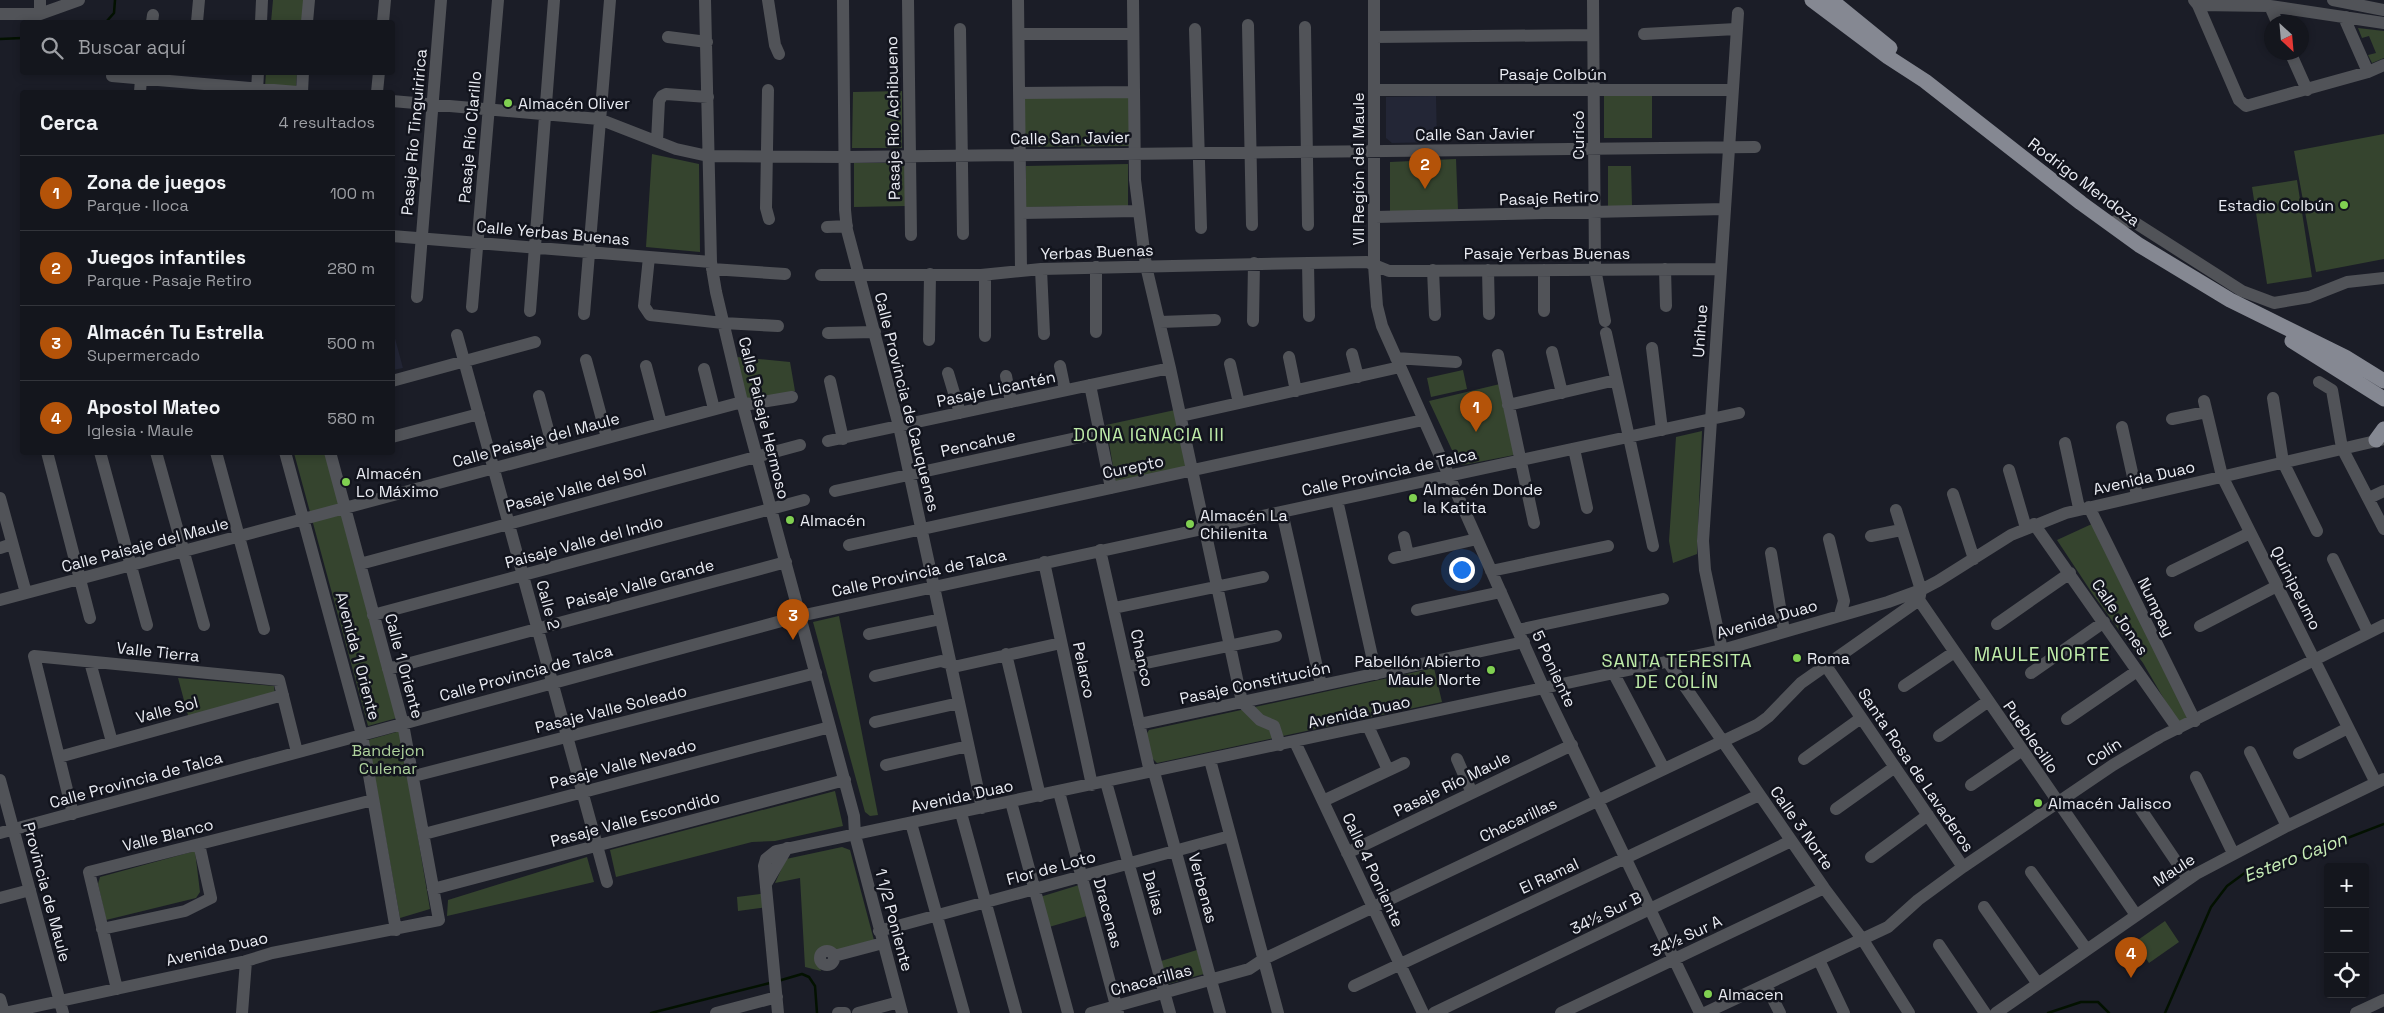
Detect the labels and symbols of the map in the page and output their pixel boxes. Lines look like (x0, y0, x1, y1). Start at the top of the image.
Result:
north arrow (2264, 15, 2309, 60)
street label: Pasaje Río Achibueno (881, 36, 905, 200)
street label: Pasaje Río Tinguiririca (396, 48, 432, 216)
street label: Pasaje Colbún (1499, 64, 1607, 85)
street label: Pasaje Río Clarillo (454, 70, 486, 204)
street label: VII Región del Maule (1348, 92, 1369, 246)
place label: Almacén Oliver (518, 93, 630, 114)
marker: Almacén Oliver (502, 97, 514, 109)
street label: Curicó (1568, 110, 1589, 160)
street label: Calle San Javier (1415, 122, 1535, 146)
street label: Calle San Javier (1010, 126, 1130, 150)
street label: Rodrigo Mendoza (2024, 133, 2144, 231)
pin: 2 (1409, 148, 1441, 189)
street label: Pasaje Retiro (1499, 186, 1599, 210)
place label: Estadio Colbún (2218, 195, 2334, 216)
marker: Estadio Colbún (2338, 199, 2350, 211)
street label: Calle Yerbas Buenas (475, 216, 631, 250)
street label: Yerbas Buenas (1040, 240, 1154, 264)
street label: Pasaje Yerbas Buenas (1464, 243, 1630, 264)
street label: Calle Provincia de Cauquenes (870, 290, 944, 514)
street label: Unihue (1688, 304, 1712, 358)
street label: Calle Paisaje Hermoso (734, 335, 794, 501)
street label: Pasaje Licantén (935, 366, 1057, 412)
pin: 1 (1460, 391, 1492, 432)
street label: Calle Paisaje del Maule (450, 408, 622, 472)
district label: DONA IGNACIA III (1073, 423, 1225, 446)
street label: Pencahue (938, 424, 1018, 462)
street label: Calle Provincia de Talca (1300, 443, 1478, 501)
street label: Curepto (1100, 450, 1166, 484)
street label: Avenida Duao (2091, 456, 2197, 500)
street label: Pasaje Valle del Sol (503, 459, 649, 517)
place label: Almacén Lo Máximo (356, 463, 439, 502)
marker: Almacén Lo Máximo (340, 476, 352, 488)
place label: Almacén Donde la Katita (1423, 479, 1543, 518)
marker: Almacén Donde la Katita (1407, 492, 1419, 504)
place label: Almacén La Chilenita (1200, 505, 1288, 544)
place label: Almacén (800, 510, 866, 531)
street label: Paisaje Valle del Indio (503, 511, 665, 573)
street label: Calle Paisaje del Maule (59, 513, 231, 577)
marker: Almacén (784, 514, 796, 526)
marker: Almacén La Chilenita (1184, 518, 1196, 530)
street label: Quinipeumo (2266, 543, 2326, 633)
street label: Calle Provincia de Talca (830, 544, 1008, 602)
street label: Paisaje Valle Grande (564, 554, 716, 614)
your location (1449, 557, 1475, 583)
street label: Numpay (2133, 574, 2179, 640)
street label: Calle Jones (2087, 575, 2153, 659)
street label: Calle 2 (531, 578, 565, 632)
street label: Avenida 1 Oriente (331, 590, 385, 722)
street label: Avenida Duao (1714, 595, 1820, 643)
pin: 3 (777, 599, 809, 640)
street label: Calle 1 Oriente (380, 611, 428, 721)
street label: Chanco (1126, 627, 1158, 689)
street label: 5 Poniente (1527, 627, 1581, 711)
street label: Valle Tierra (116, 637, 200, 667)
street label: Calle Provincia de Talca (437, 640, 615, 706)
street label: Pelarco (1068, 640, 1100, 700)
district label: MAULE NORTE (1974, 642, 2110, 667)
place label: Roma (1807, 648, 1850, 669)
district label: SANTA TERESITA DE COLÍN (1602, 649, 1752, 693)
place label: Pabellón Abierto Maule Norte (1354, 651, 1481, 690)
marker: Roma (1791, 652, 1803, 664)
street label: Pasaje Constitución (1178, 657, 1332, 709)
marker: Pabellón Abierto Maule Norte (1485, 664, 1497, 676)
street label: Pasaje Valle Soleado (533, 680, 689, 738)
street label: Santa Rosa de Lavaderos (1853, 684, 1979, 856)
street label: Avenida Duao (1306, 691, 1412, 733)
street label: Valle Sol (134, 692, 200, 728)
street label: Pueblecillo (1998, 697, 2064, 777)
street label: Colín (2082, 733, 2126, 771)
street label: Pasaje Valle Nevado (547, 734, 699, 794)
park label: Bandejon Culenar (351, 740, 425, 779)
street label: Calle Provincia de Talca (47, 747, 225, 813)
street label: Pasaje Río Maule (1390, 747, 1514, 821)
street label: Avenida Duao (909, 775, 1015, 817)
street label: Calle 3 Norte (1765, 782, 1839, 874)
street label: Pasaje Valle Escondido (548, 786, 722, 852)
street label: Chacarillas (1476, 793, 1560, 847)
place label: Almacén Jalisco (2048, 793, 2172, 814)
marker: Almacén Jalisco (2032, 797, 2044, 809)
street label: Calle 4 Poniente (1337, 810, 1409, 930)
street label: Valle Blanco (120, 814, 216, 856)
street label: Provincia de Maule (18, 820, 76, 964)
water label: Estero Cajon (2240, 826, 2351, 887)
street label: Flor de Loto (1004, 846, 1098, 890)
street label: Maule (2149, 849, 2199, 891)
street label: Verbenas (1184, 851, 1222, 925)
street label: El Ramal (1516, 853, 1582, 899)
street label: 1 1/2 Poniente (870, 866, 918, 974)
street label: Dalias (1138, 868, 1170, 918)
street label: Dracenas (1089, 876, 1127, 950)
street label: 34½ Sur B (1567, 887, 1645, 939)
street label: 34½ Sur A (1647, 910, 1725, 962)
street label: Avenida Duao (164, 927, 270, 971)
pin: 4 (2115, 937, 2147, 978)
street label: Chacarillas (1108, 959, 1194, 1001)
place label: Almacen (1718, 984, 1784, 1005)
marker: Almacen (1702, 988, 1714, 1000)

